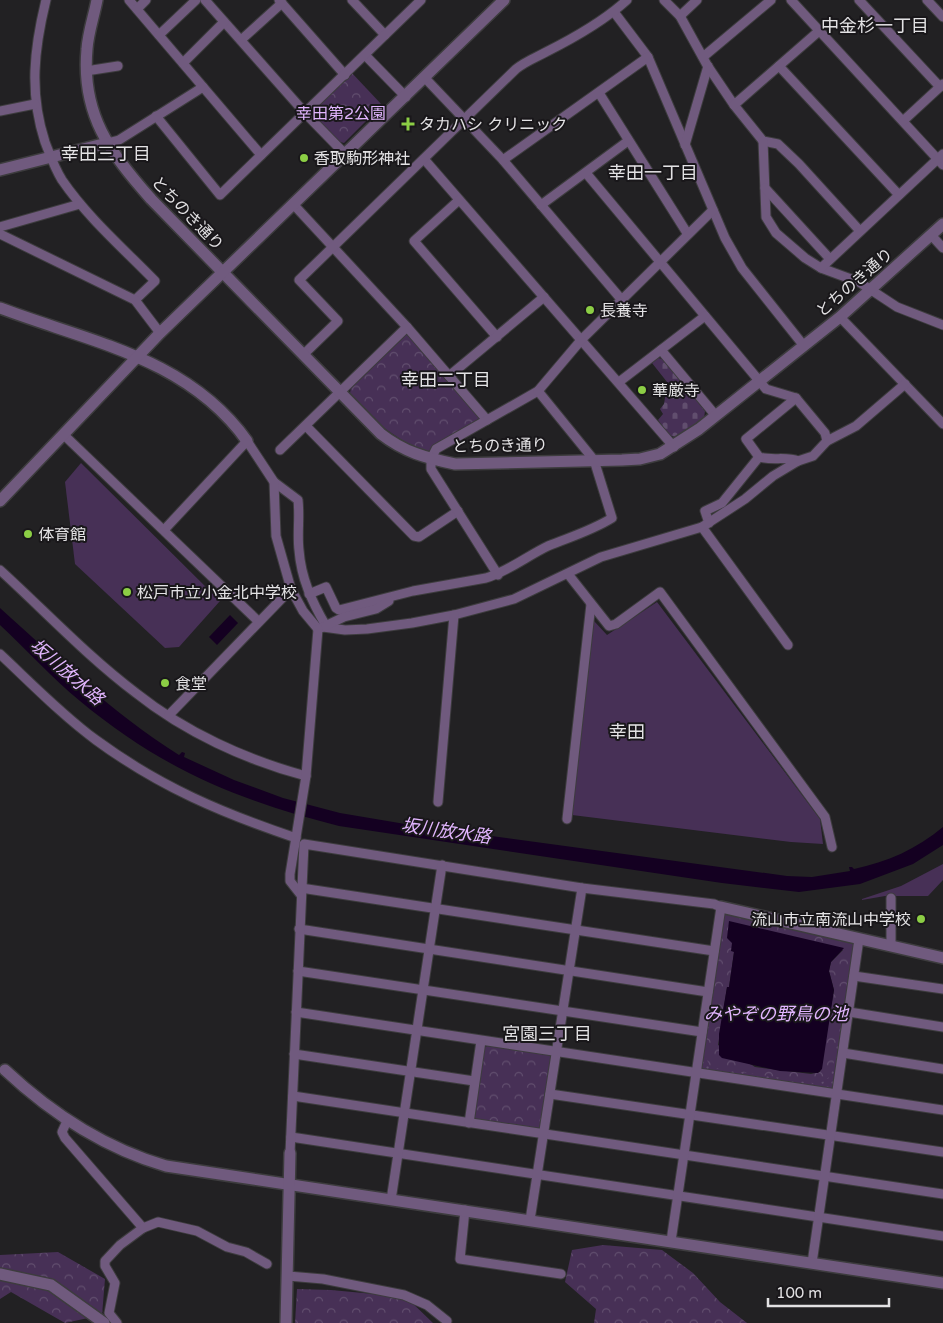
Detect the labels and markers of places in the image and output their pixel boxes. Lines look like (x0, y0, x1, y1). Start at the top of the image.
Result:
place label: タカハシ クリニック (419, 115, 567, 135)
marker: タカハシ クリニック (401, 117, 415, 131)
place label: 香取駒形神社 (314, 149, 410, 169)
marker: 香取駒形神社 (298, 152, 310, 164)
place label: 長養寺 (600, 301, 648, 321)
marker: 長養寺 (584, 304, 596, 316)
place label: 華厳寺 (652, 381, 700, 401)
marker: 華厳寺 (636, 384, 648, 396)
place label: 体育館 (38, 525, 86, 545)
marker: 体育館 (22, 528, 34, 540)
place label: 松戸市立小金北中学校 (137, 583, 297, 603)
marker: 松戸市立小金北中学校 (121, 586, 133, 598)
place label: 食堂 (175, 674, 207, 694)
marker: 食堂 (159, 677, 171, 689)
place label: 流山市立南流山中学校 (751, 910, 911, 930)
marker: 流山市立南流山中学校 (915, 913, 927, 925)

